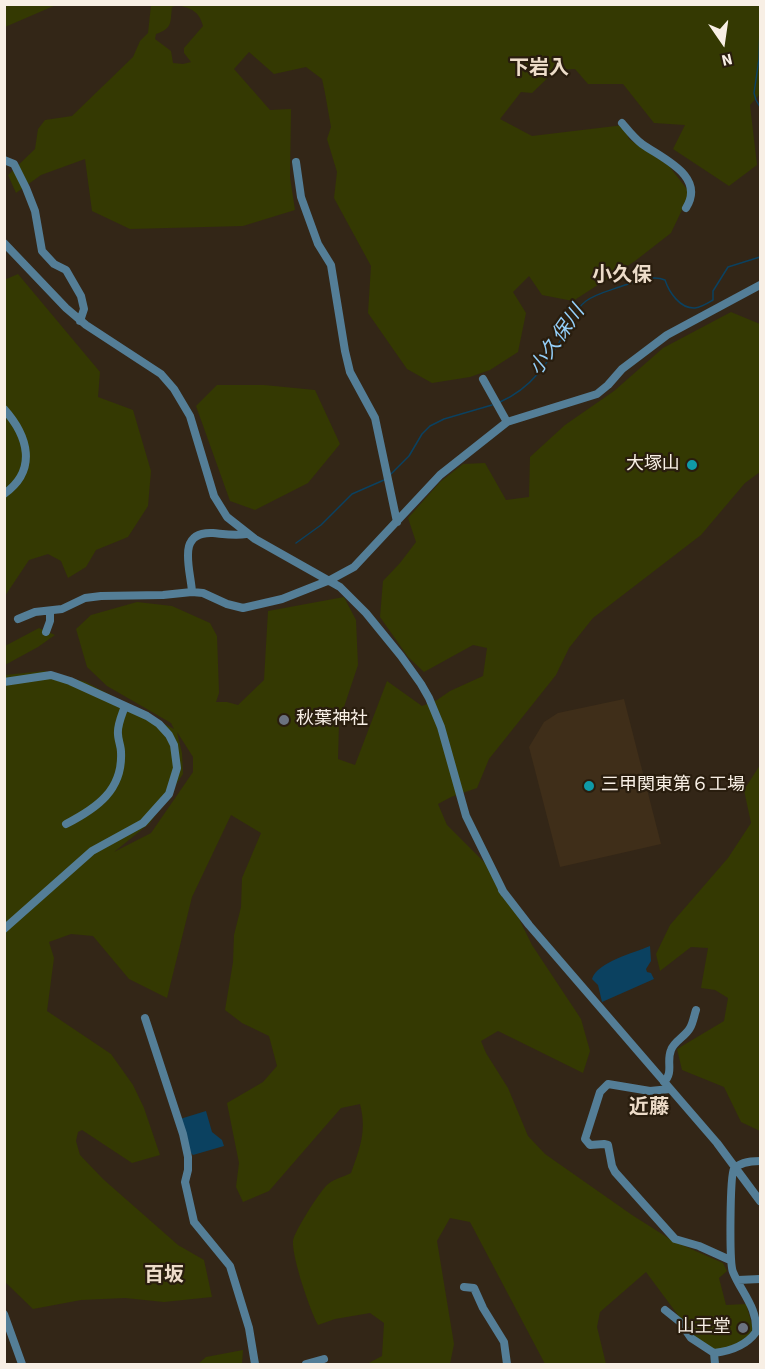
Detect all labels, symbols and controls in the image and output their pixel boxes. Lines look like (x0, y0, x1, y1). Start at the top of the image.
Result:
north arrow (693, 12, 753, 72)
text: N (719, 48, 735, 71)
district label: 下岩入 (509, 58, 569, 82)
district label: 小久保 (592, 265, 652, 289)
water label: 小久保川 (525, 301, 591, 381)
place label: 大塚山 (626, 454, 680, 476)
marker: 大塚山 (685, 458, 699, 472)
place label: 秋葉神社 (296, 709, 368, 731)
marker: 秋葉神社 (277, 713, 291, 727)
place label: 三甲関東第６工場 (601, 775, 745, 797)
marker: 三甲関東第６工場 (582, 779, 596, 793)
district label: 近藤 (629, 1097, 669, 1121)
district label: 百坂 (144, 1265, 184, 1289)
place label: 山王堂 (677, 1317, 731, 1339)
marker: 山王堂 (736, 1321, 750, 1335)

